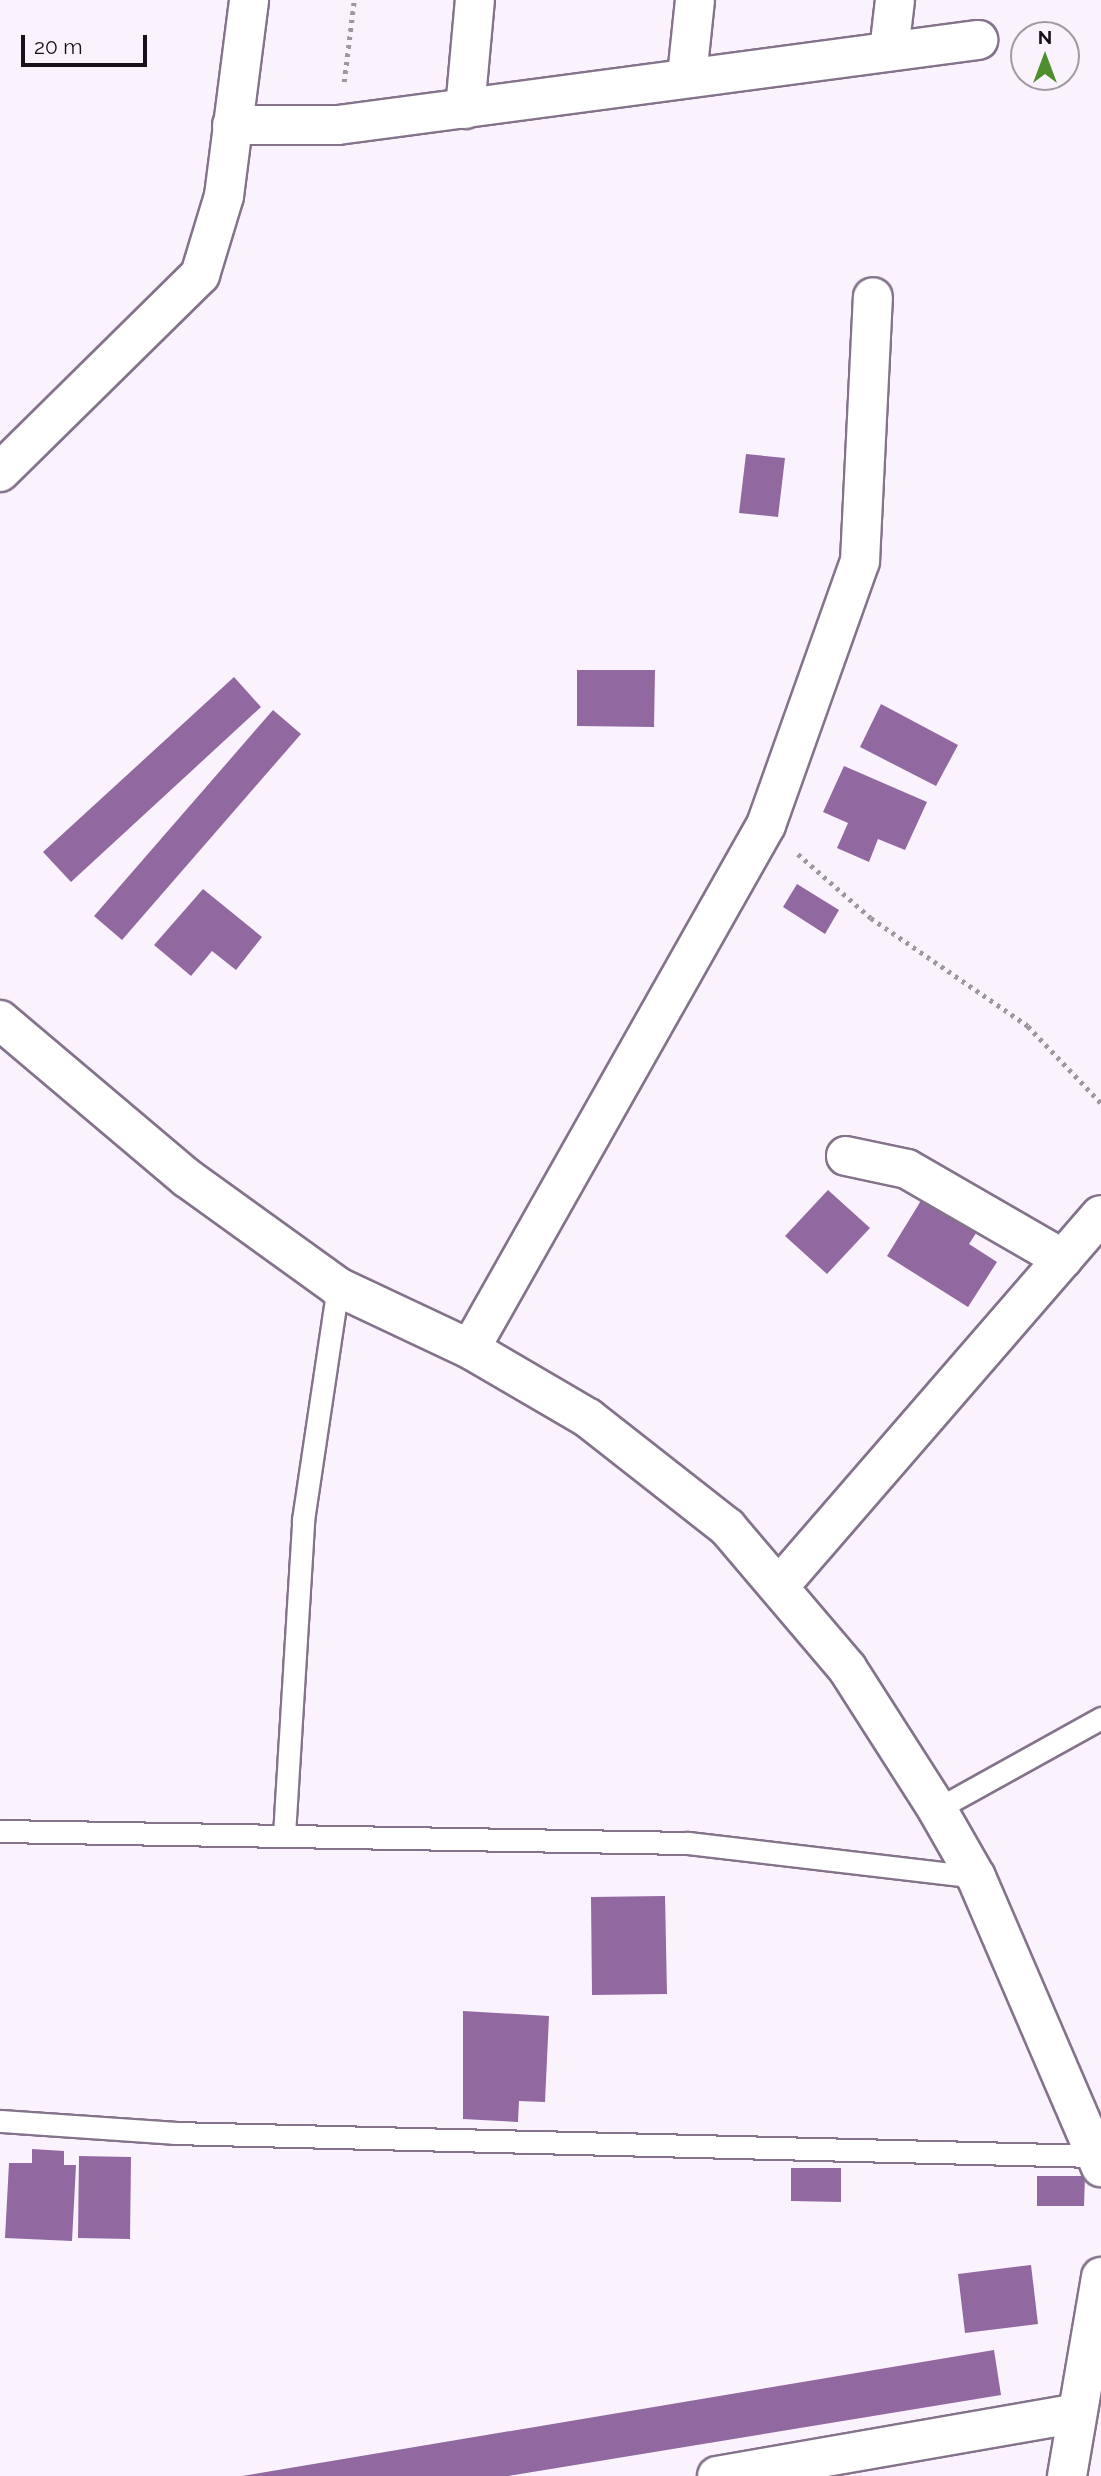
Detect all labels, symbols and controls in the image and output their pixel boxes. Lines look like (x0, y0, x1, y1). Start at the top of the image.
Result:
scale bar (24, 21, 150, 65)
north arrow (1010, 21, 1080, 91)
text: N (1038, 26, 1052, 48)
text: 20 m (34, 34, 82, 59)

